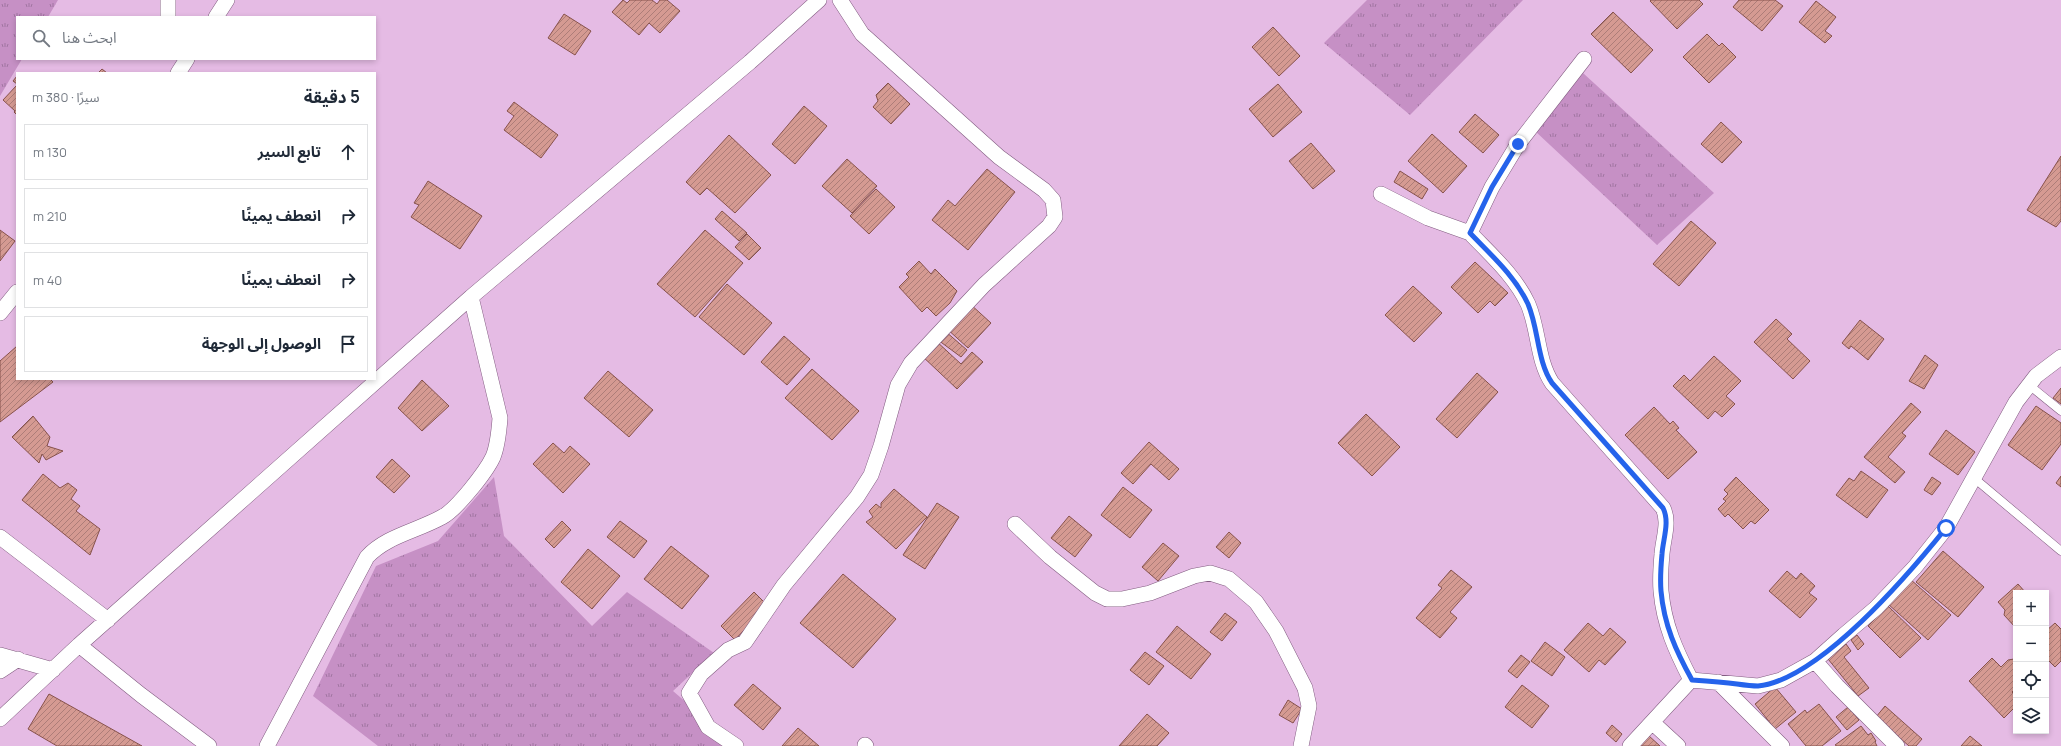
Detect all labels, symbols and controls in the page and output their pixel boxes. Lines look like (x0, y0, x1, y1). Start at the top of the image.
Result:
search box (16, 16, 376, 60)
icon: search (30, 27, 52, 49)
text: ابحث هنا (62, 27, 117, 48)
text: 5 دقيقة (304, 85, 360, 108)
text: سيرًا · 380 m (32, 88, 99, 106)
route end (1509, 135, 1527, 153)
text: تابع السير (258, 141, 321, 162)
icon: ahead (337, 141, 359, 163)
text: 130 m (33, 143, 67, 161)
text: انعطف يمينًا (241, 205, 321, 226)
icon: right (337, 205, 359, 227)
text: 210 m (33, 207, 67, 225)
text: انعطف يمينًا (241, 269, 321, 290)
icon: right (337, 269, 359, 291)
text: 40 m (33, 271, 62, 289)
text: الوصول إلى الوجهة (202, 333, 321, 354)
icon: arrive (337, 333, 359, 355)
route start (1937, 519, 1955, 537)
map controls (2013, 590, 2049, 734)
button: + (2013, 590, 2049, 626)
button: − (2013, 626, 2049, 662)
button: locate (2013, 662, 2049, 698)
button: layers (2013, 698, 2049, 734)

